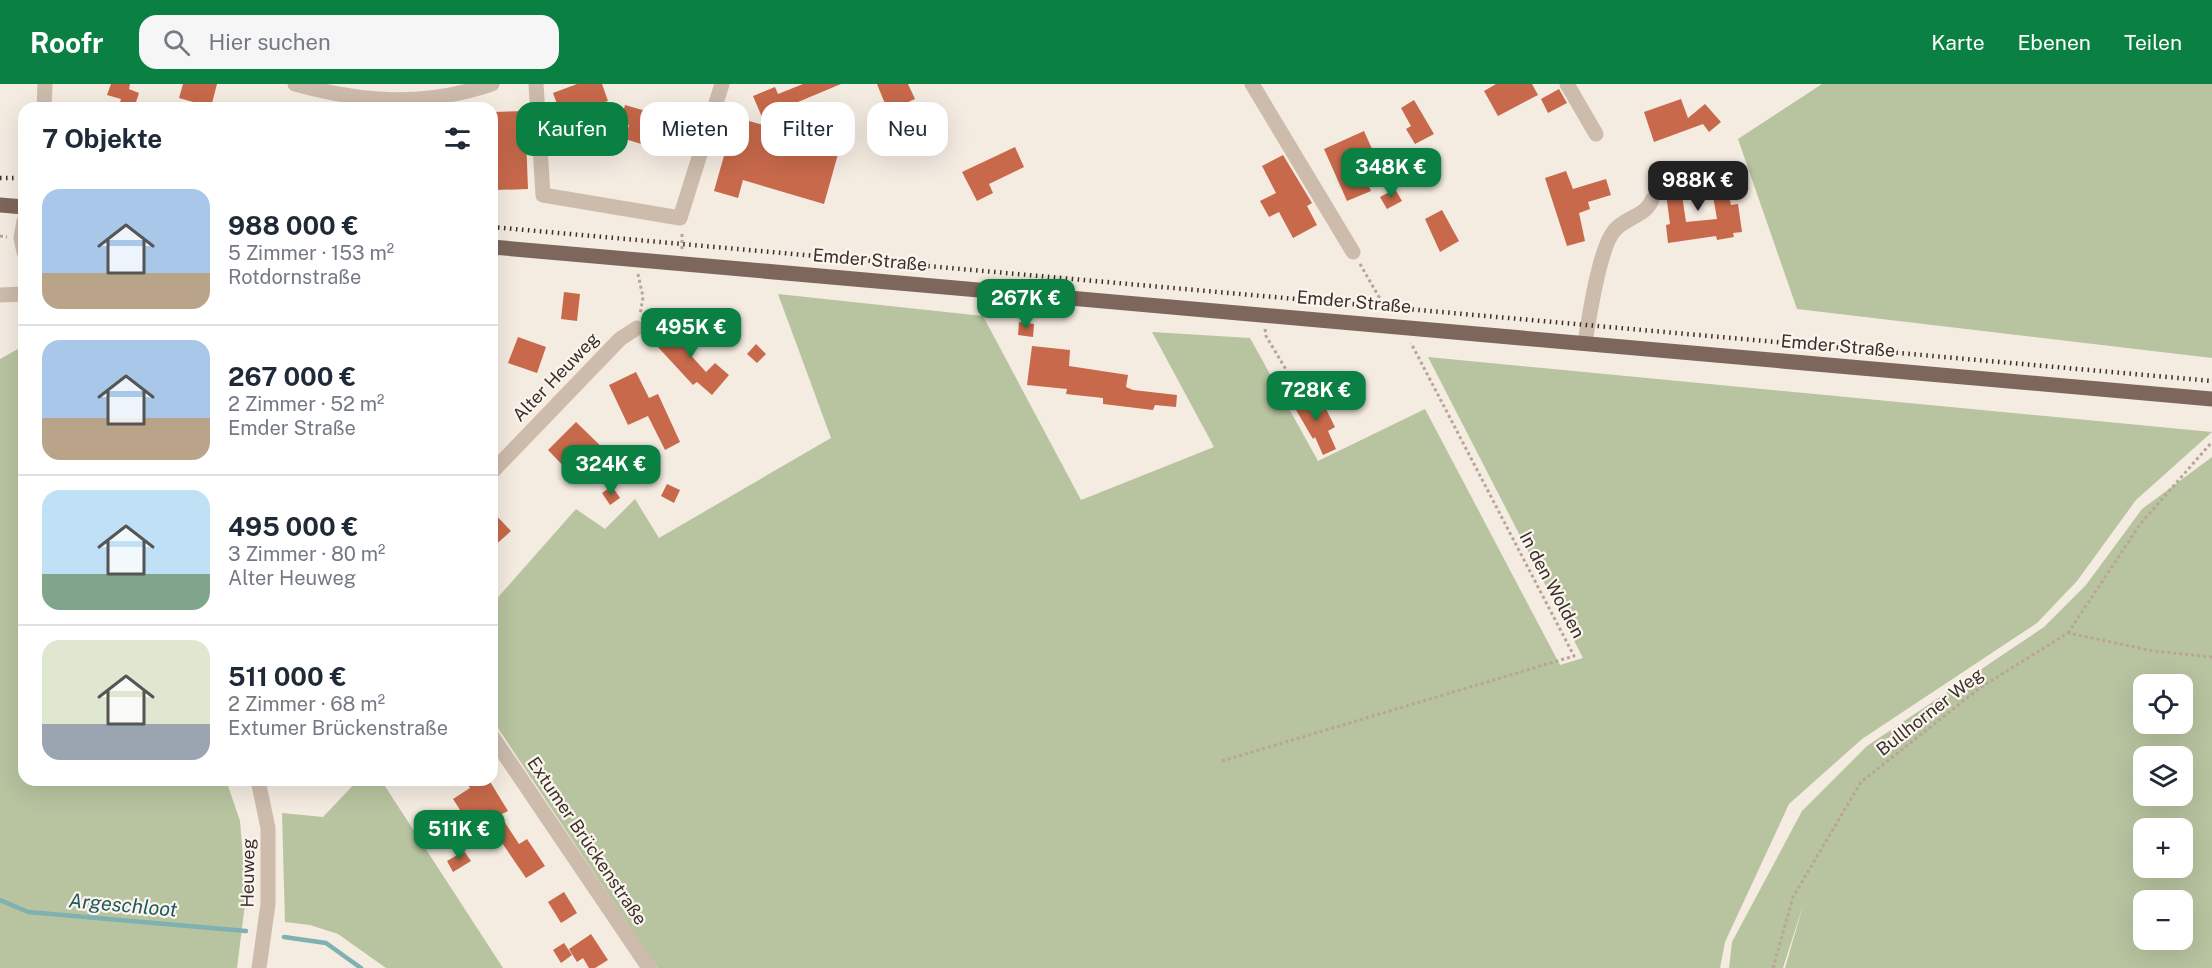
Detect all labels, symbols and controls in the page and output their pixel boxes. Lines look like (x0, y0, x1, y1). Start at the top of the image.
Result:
search box (139, 15, 559, 69)
text: Roofr (30, 26, 103, 59)
icon: search (160, 26, 193, 59)
text: Hier suchen (208, 29, 331, 55)
text: Karte (1931, 30, 1985, 55)
text: Ebenen (2018, 30, 2091, 55)
text: Teilen (2124, 30, 2182, 55)
chip: Kaufen (516, 102, 628, 156)
chip: Mieten (640, 102, 749, 156)
chip: Filter (761, 102, 855, 156)
chip: Neu (867, 102, 948, 156)
icon: filters (441, 122, 474, 155)
text: 7 Objekte (42, 123, 162, 154)
pin: 348K € (1342, 148, 1440, 199)
text: 348K € (1355, 155, 1427, 179)
pin: 988K € (1649, 161, 1747, 212)
text: 988K € (1662, 168, 1734, 192)
text: 988 000 € (228, 210, 359, 241)
icon: home (90, 213, 162, 285)
text: 5 Zimmer · 153 m² (228, 241, 394, 265)
street label: Emder Straße (812, 244, 928, 275)
text: Rotdornstraße (228, 265, 361, 289)
pin: 267K € (977, 279, 1075, 330)
text: 267K € (991, 286, 1061, 310)
street label: Emder Straße (1296, 286, 1412, 317)
pin: 495K € (642, 308, 740, 359)
text: 495K € (655, 315, 727, 339)
street label: Alter Heuweg (508, 328, 603, 425)
street label: Emder Straße (1780, 330, 1896, 361)
text: 267 000 € (228, 361, 356, 392)
icon: home (90, 364, 162, 436)
pin: 728K € (1267, 371, 1365, 422)
text: 728K € (1281, 378, 1351, 402)
text: 2 Zimmer · 52 m² (228, 392, 384, 416)
text: Emder Straße (228, 416, 356, 440)
pin: 324K € (562, 445, 660, 496)
text: 324K € (576, 452, 647, 476)
text: 495 000 € (228, 511, 359, 542)
icon: home (90, 514, 162, 586)
street label: In den Wolden (1516, 528, 1589, 642)
text: 3 Zimmer · 80 m² (228, 542, 385, 566)
text: Alter Heuweg (228, 566, 356, 590)
text: 511 000 € (228, 661, 347, 692)
street label: Bullhorner Weg (1872, 663, 1987, 760)
icon: home (90, 664, 162, 736)
map controls (2133, 674, 2193, 950)
button: locate (2133, 674, 2193, 734)
text: 2 Zimmer · 68 m² (228, 692, 385, 716)
text: Extumer Brückenstraße (228, 716, 448, 740)
button: layers (2133, 746, 2193, 806)
street label: Extumer Brückenstraße (523, 753, 652, 929)
pin: 511K € (410, 810, 508, 861)
text: 511K € (428, 817, 490, 841)
button: + (2133, 818, 2193, 878)
street label: Heuweg (236, 838, 259, 908)
water label: Argeschloot (68, 888, 179, 922)
button: − (2133, 890, 2193, 950)

